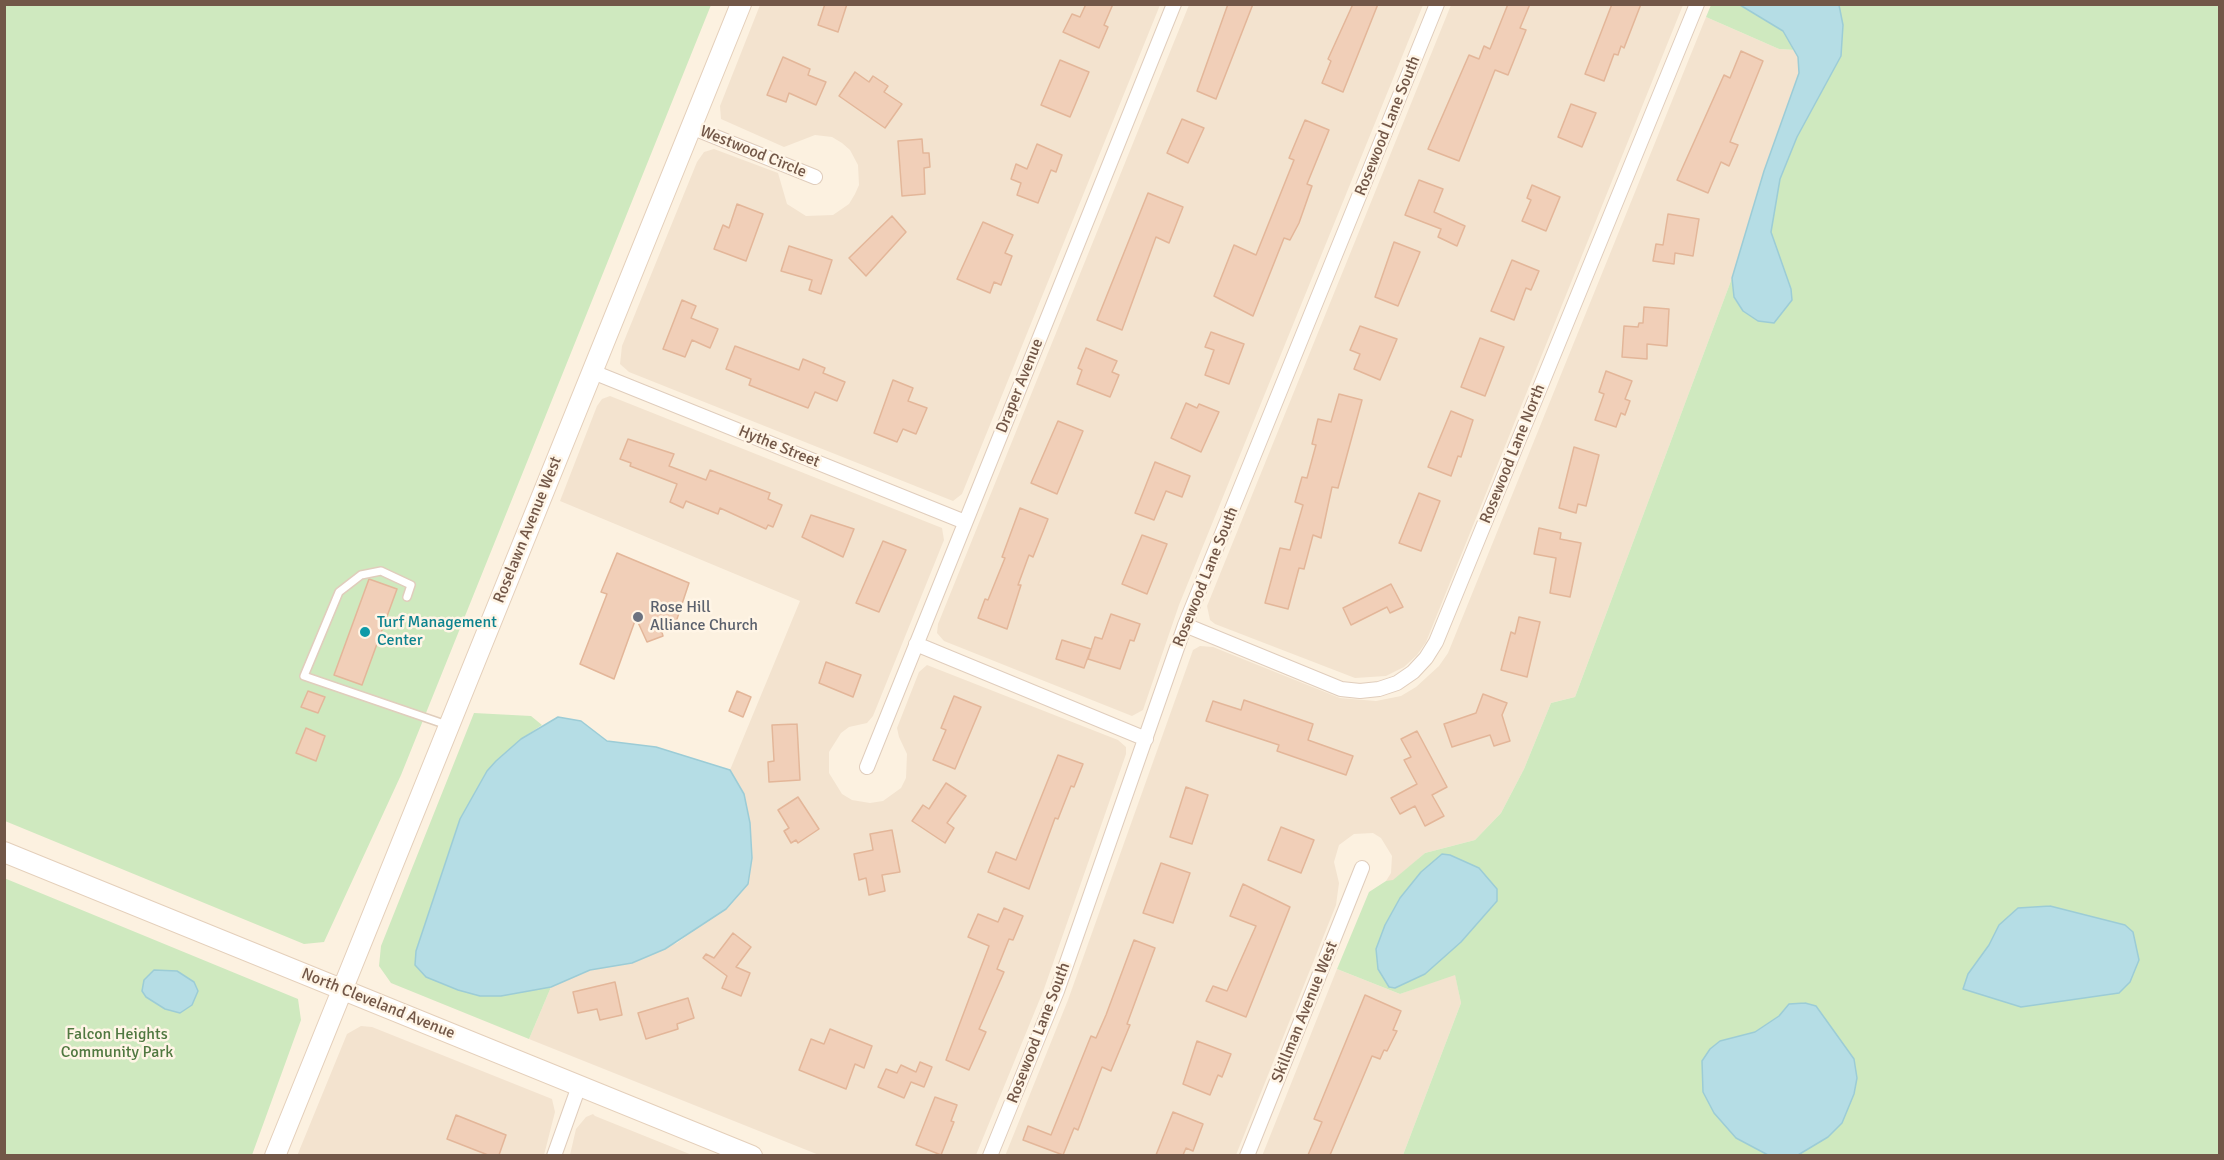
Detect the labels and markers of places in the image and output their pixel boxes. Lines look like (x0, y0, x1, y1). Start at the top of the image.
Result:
place label: Rose Hill Alliance Church (650, 598, 758, 636)
marker: Rose Hill Alliance Church (631, 610, 645, 624)
place label: Turf Management Center (377, 613, 497, 651)
marker: Turf Management Center (358, 625, 372, 639)

